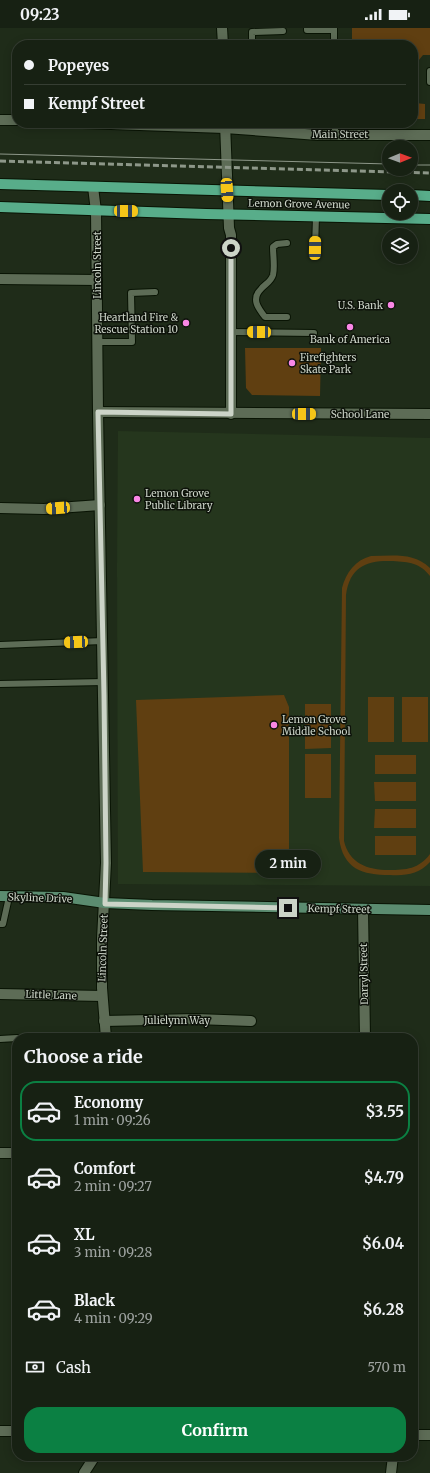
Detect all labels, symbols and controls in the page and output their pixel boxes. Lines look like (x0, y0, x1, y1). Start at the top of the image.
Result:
text: 09:23 (20, 5, 60, 24)
text: Popeyes (48, 56, 109, 75)
text: Kempf Street (48, 94, 145, 113)
street label: Main Street (312, 128, 368, 141)
north arrow (382, 140, 418, 176)
map controls (382, 140, 418, 264)
car (220, 178, 234, 202)
button: locate (382, 184, 418, 220)
street label: Lemon Grove Avenue (248, 197, 350, 211)
car (114, 205, 138, 217)
button: layers (382, 228, 418, 264)
street label: Lincoln Street (91, 231, 104, 299)
car (309, 236, 321, 260)
route start (222, 239, 240, 257)
place label: U.S. Bank (338, 299, 384, 312)
marker: U.S. Bank (386, 300, 396, 310)
place label: Heartland Fire & Rescue Station 10 (94, 311, 178, 336)
marker: Heartland Fire & Rescue Station 10 (181, 318, 191, 328)
marker: Bank of America (345, 322, 355, 332)
car (247, 326, 271, 338)
place label: Bank of America (310, 333, 391, 346)
place label: Firefighters Skate Park (300, 351, 356, 376)
marker: Firefighters Skate Park (287, 358, 297, 368)
car (292, 408, 316, 420)
street label: School Lane (331, 408, 389, 421)
place label: Lemon Grove Public Library (145, 487, 213, 512)
marker: Lemon Grove Public Library (132, 494, 142, 504)
car (46, 501, 70, 515)
car (64, 635, 88, 649)
place label: Lemon Grove Middle School (282, 713, 351, 738)
marker: Lemon Grove Middle School (269, 720, 279, 730)
callout: 2 min (255, 850, 321, 878)
text: 2 min (269, 855, 307, 872)
street label: Skyline Drive (8, 890, 72, 906)
route end (279, 899, 297, 917)
street label: Kempf Street (307, 902, 371, 916)
street label: Lincoln Street (95, 914, 111, 982)
street label: Darryl Street (357, 943, 371, 1005)
street label: Little Lane (25, 988, 77, 1002)
street label: Julielynn Way (143, 1014, 210, 1027)
text: Choose a ride (24, 1045, 143, 1068)
icon: car (26, 1093, 62, 1129)
text: Economy (74, 1093, 143, 1112)
text: $3.55 (365, 1102, 404, 1121)
text: 1 min · 09:26 (74, 1112, 151, 1129)
icon: car (26, 1159, 62, 1195)
text: Comfort (74, 1159, 135, 1178)
text: $4.79 (364, 1168, 404, 1187)
text: 2 min · 09:27 (74, 1178, 152, 1195)
icon: car (26, 1225, 62, 1261)
text: XL (74, 1225, 95, 1244)
text: $6.04 (362, 1234, 404, 1253)
text: 3 min · 09:28 (74, 1244, 152, 1261)
icon: car (26, 1291, 62, 1327)
text: Black (74, 1291, 115, 1310)
text: $6.28 (363, 1300, 404, 1319)
text: 4 min · 09:29 (74, 1310, 153, 1327)
icon: cash (24, 1356, 46, 1378)
text: Cash (56, 1358, 91, 1377)
text: 570 m (368, 1359, 406, 1376)
button: Confirm (24, 1407, 406, 1453)

